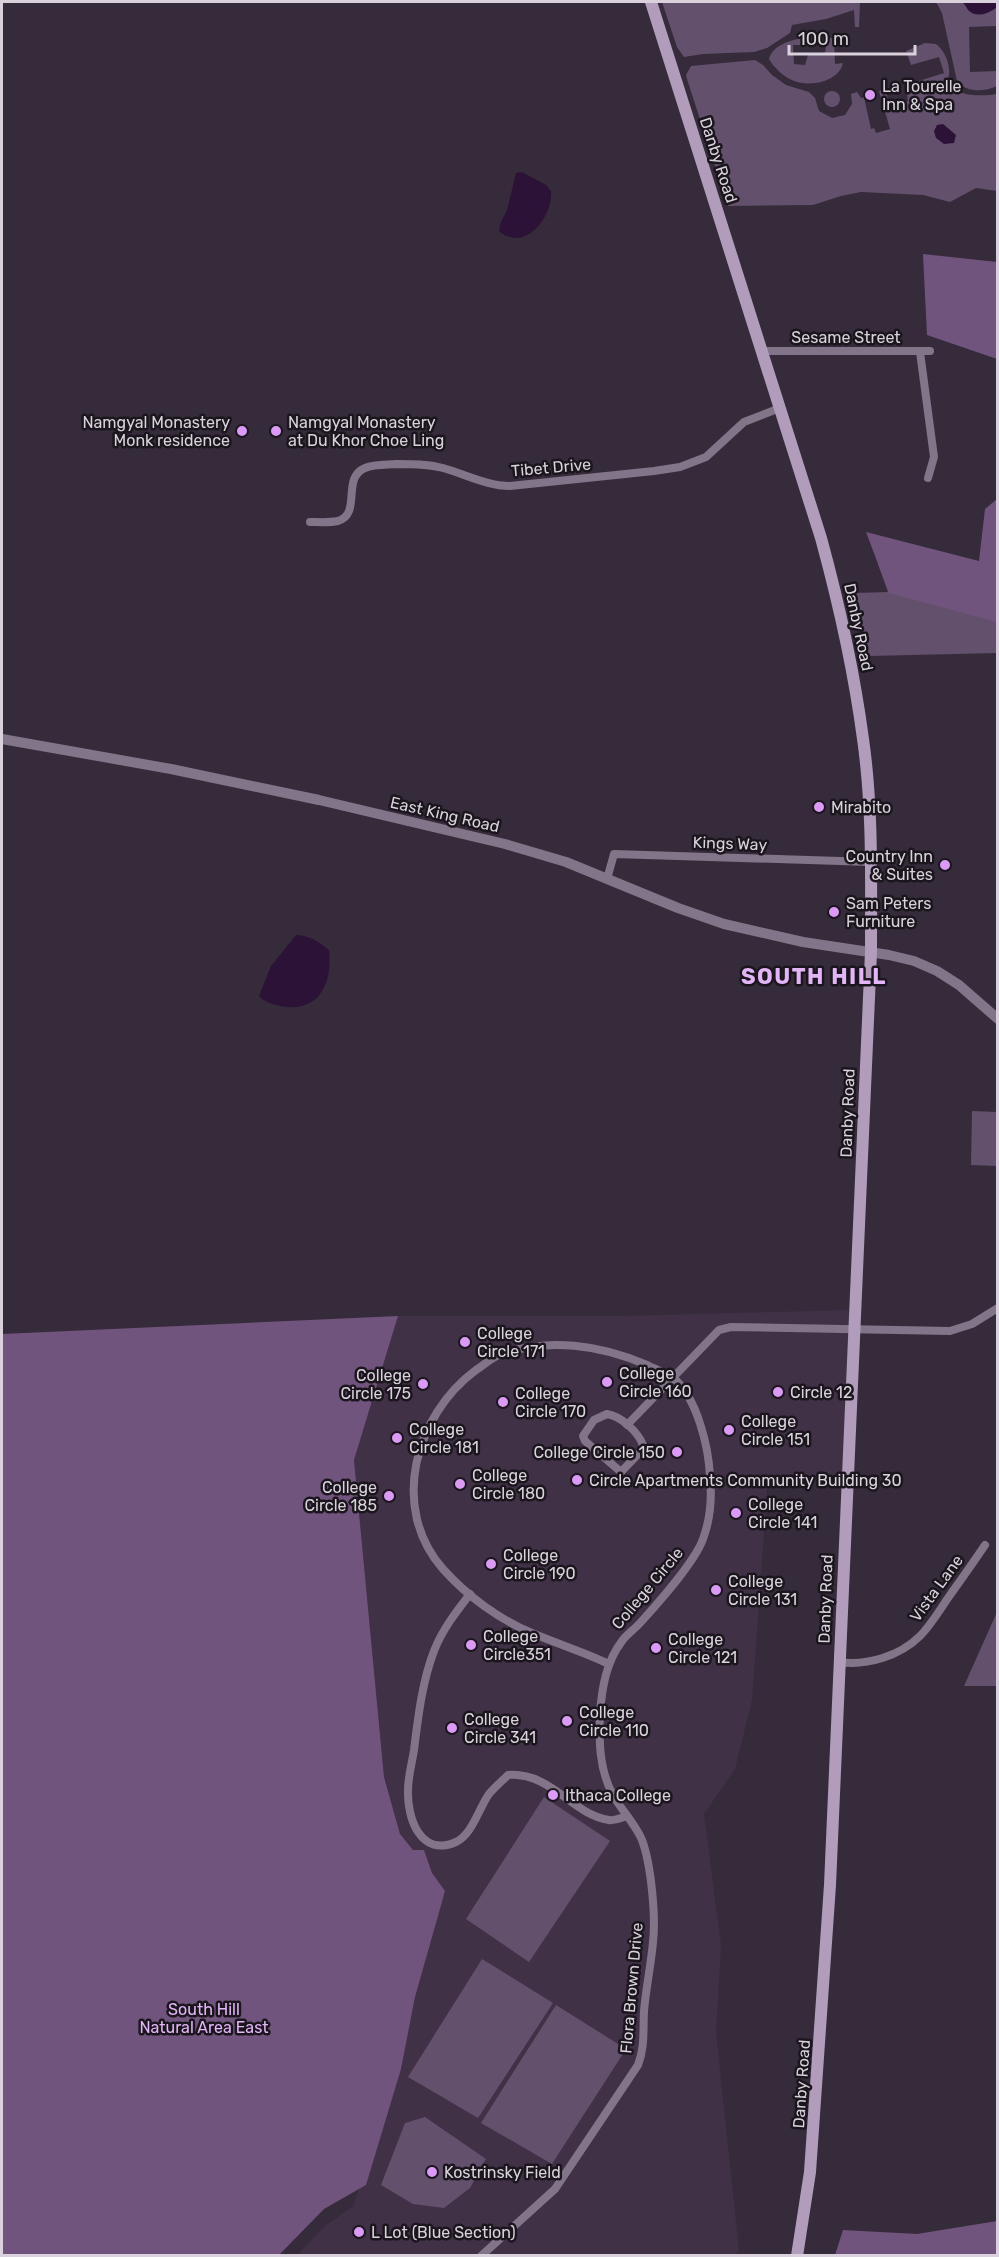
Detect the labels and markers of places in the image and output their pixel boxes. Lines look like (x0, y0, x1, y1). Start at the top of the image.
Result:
place label: La Tourelle Inn & Spa (882, 77, 962, 114)
marker: La Tourelle Inn & Spa (863, 88, 877, 102)
place label: Namgyal Monastery Monk residence (82, 413, 230, 450)
place label: Namgyal Monastery at Du Khor Choe Ling (288, 413, 444, 450)
marker: Namgyal Monastery Monk residence (235, 424, 249, 438)
marker: Namgyal Monastery at Du Khor Choe Ling (269, 424, 283, 438)
place label: Mirabito (831, 798, 891, 817)
marker: Mirabito (812, 800, 826, 814)
place label: Country Inn & Suites (846, 847, 933, 884)
marker: Country Inn & Suites (938, 858, 952, 872)
place label: Sam Peters Furniture (846, 894, 931, 931)
marker: Sam Peters Furniture (827, 905, 841, 919)
place label: College Circle 171 (477, 1324, 545, 1361)
marker: College Circle 171 (458, 1335, 472, 1349)
place label: College Circle 160 (619, 1364, 692, 1401)
place label: College Circle 175 (340, 1366, 411, 1403)
marker: College Circle 160 (600, 1375, 614, 1389)
marker: College Circle 175 (416, 1377, 430, 1391)
place label: Circle 12 (790, 1383, 852, 1402)
place label: College Circle 170 (515, 1384, 586, 1421)
marker: Circle 12 (771, 1385, 785, 1399)
marker: College Circle 170 (496, 1395, 510, 1409)
place label: College Circle 151 (741, 1412, 810, 1449)
place label: College Circle 181 (409, 1420, 479, 1457)
marker: College Circle 151 (722, 1423, 736, 1437)
marker: College Circle 181 (390, 1431, 404, 1445)
place label: College Circle 150 (533, 1443, 665, 1462)
marker: College Circle 150 (670, 1445, 684, 1459)
place label: College Circle 180 (472, 1466, 545, 1503)
place label: Circle Apartments Community Building 30 (589, 1471, 902, 1490)
marker: Circle Apartments Community Building 30 (570, 1473, 584, 1487)
marker: College Circle 180 (453, 1477, 467, 1491)
place label: College Circle 185 (304, 1478, 377, 1515)
marker: College Circle 185 (382, 1489, 396, 1503)
place label: College Circle 141 (748, 1495, 817, 1532)
marker: College Circle 141 (729, 1506, 743, 1520)
place label: College Circle 190 (503, 1546, 576, 1583)
marker: College Circle 190 (484, 1557, 498, 1571)
place label: College Circle 131 (728, 1572, 797, 1609)
marker: College Circle 131 (709, 1583, 723, 1597)
place label: College Circle351 (483, 1627, 551, 1664)
place label: College Circle 121 (668, 1630, 737, 1667)
marker: College Circle351 (464, 1638, 478, 1652)
marker: College Circle 121 (649, 1641, 663, 1655)
place label: College Circle 110 (579, 1703, 649, 1740)
place label: College Circle 341 (464, 1710, 536, 1747)
marker: College Circle 110 (560, 1714, 574, 1728)
marker: College Circle 341 (445, 1721, 459, 1735)
place label: Ithaca College (565, 1786, 671, 1805)
marker: Ithaca College (546, 1788, 560, 1802)
place label: Kostrinsky Field (444, 2163, 561, 2182)
marker: Kostrinsky Field (425, 2165, 439, 2179)
place label: L Lot (Blue Section) (371, 2223, 516, 2242)
marker: L Lot (Blue Section) (352, 2225, 366, 2239)

